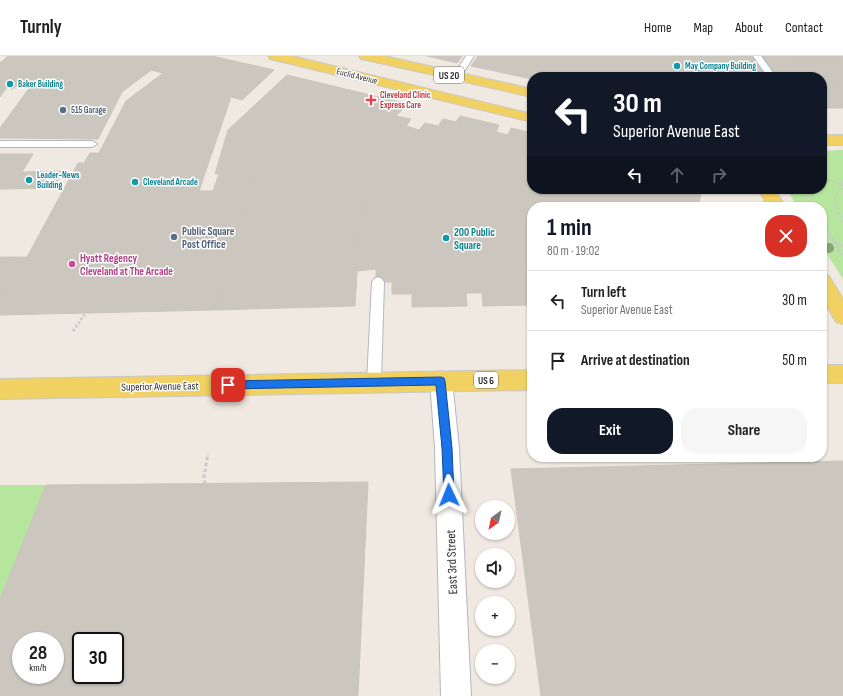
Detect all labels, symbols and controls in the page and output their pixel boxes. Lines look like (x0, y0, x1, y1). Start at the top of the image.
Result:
text: Turnly (20, 16, 62, 39)
text: Home (644, 19, 672, 36)
text: Map (694, 19, 713, 36)
text: About (735, 19, 763, 36)
text: Contact (785, 19, 823, 36)
marker: May Company Building (672, 61, 682, 71)
place label: May Company Building (685, 61, 756, 72)
street label: Euclid Avenue (335, 66, 379, 87)
road number: US 20 (434, 67, 464, 83)
marker: Baker Building (5, 79, 15, 89)
place label: Baker Building (18, 79, 63, 90)
text: 30 m (613, 87, 662, 120)
icon: left (547, 88, 599, 140)
place label: Cleveland Clinic Express Care (380, 90, 431, 111)
marker: Cleveland Clinic Express Care (365, 94, 377, 106)
marker: 515 Garage (58, 105, 68, 115)
place label: 515 Garage (71, 105, 106, 116)
text: Superior Avenue East (613, 121, 740, 142)
icon: left (624, 164, 646, 186)
icon: ahead (666, 164, 688, 186)
icon: right (708, 164, 730, 186)
place label: Leader-News Building (37, 170, 80, 191)
marker: Leader-News Building (24, 175, 34, 185)
marker: Cleveland Arcade (130, 177, 140, 187)
place label: Cleveland Arcade (143, 177, 198, 188)
text: 1 min (547, 213, 592, 242)
button: close (765, 215, 807, 257)
place label: Public Square Post Office (182, 225, 235, 251)
place label: 200 Public Square (454, 226, 495, 252)
marker: Public Square Post Office (169, 232, 179, 242)
marker: 200 Public Square (441, 233, 451, 243)
text: 80 m · 19:02 (547, 243, 600, 259)
place label: Hyatt Regency Cleveland at The Arcade (80, 252, 173, 278)
marker: Hyatt Regency Cleveland at The Arcade (67, 259, 77, 269)
text: Turn left (581, 283, 626, 302)
icon: left (547, 290, 569, 312)
text: 30 m (782, 291, 807, 310)
text: Superior Avenue East (581, 302, 673, 318)
icon: arrive (547, 350, 569, 372)
text: Arrive at destination (581, 351, 690, 370)
text: 50 m (782, 351, 807, 370)
pin (211, 368, 245, 402)
road number: US 6 (474, 372, 498, 388)
icon: arrive (217, 374, 239, 396)
street label: Superior Avenue East (121, 379, 200, 394)
button: Exit (547, 408, 673, 454)
button: Share (681, 408, 807, 454)
position arrow (428, 474, 470, 516)
north arrow (475, 500, 515, 540)
map controls (475, 500, 515, 684)
street label: East 3rd Street (443, 529, 461, 595)
button: sound (475, 548, 515, 588)
button: + (475, 596, 515, 636)
speed limit sign: 30 (72, 632, 124, 684)
text: 28 (29, 641, 47, 665)
button: − (475, 644, 515, 684)
text: km/h (29, 662, 47, 674)

